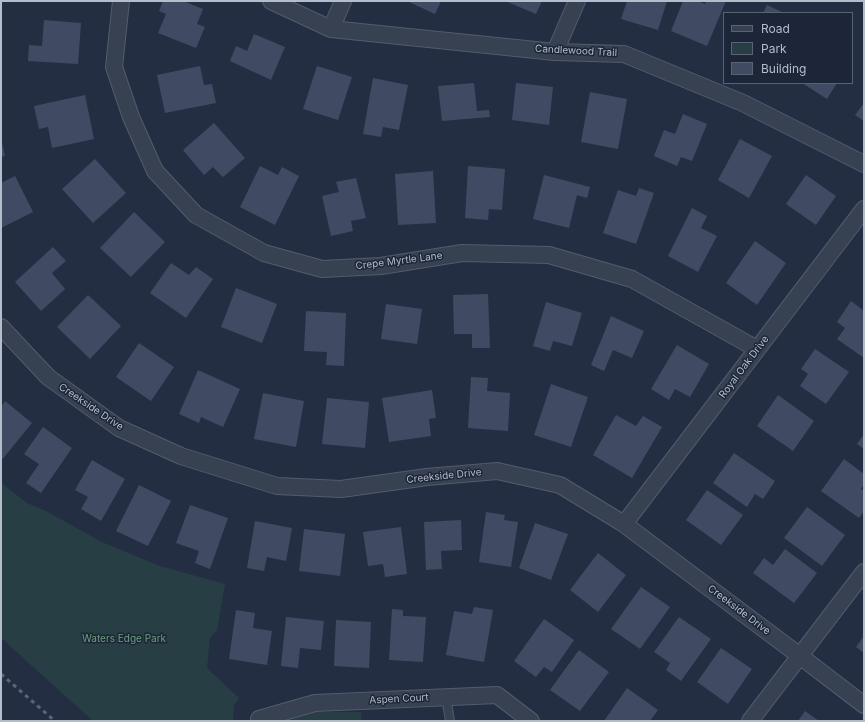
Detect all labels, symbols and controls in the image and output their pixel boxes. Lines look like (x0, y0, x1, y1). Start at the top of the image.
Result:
legend (723, 12, 853, 84)
text: Road (761, 21, 790, 36)
text: Park (761, 41, 787, 56)
street label: Candlewood Trail (535, 43, 617, 59)
text: Building (761, 61, 806, 76)
street label: Crepe Myrtle Lane (355, 250, 443, 272)
street label: Royal Oak Drive (717, 333, 771, 401)
street label: Creekside Drive (56, 381, 126, 433)
street label: Creekside Drive (406, 466, 482, 486)
street label: Creekside Drive (705, 583, 773, 637)
park label: Waters Edge Park (82, 633, 166, 645)
street label: Aspen Court (369, 691, 429, 707)

